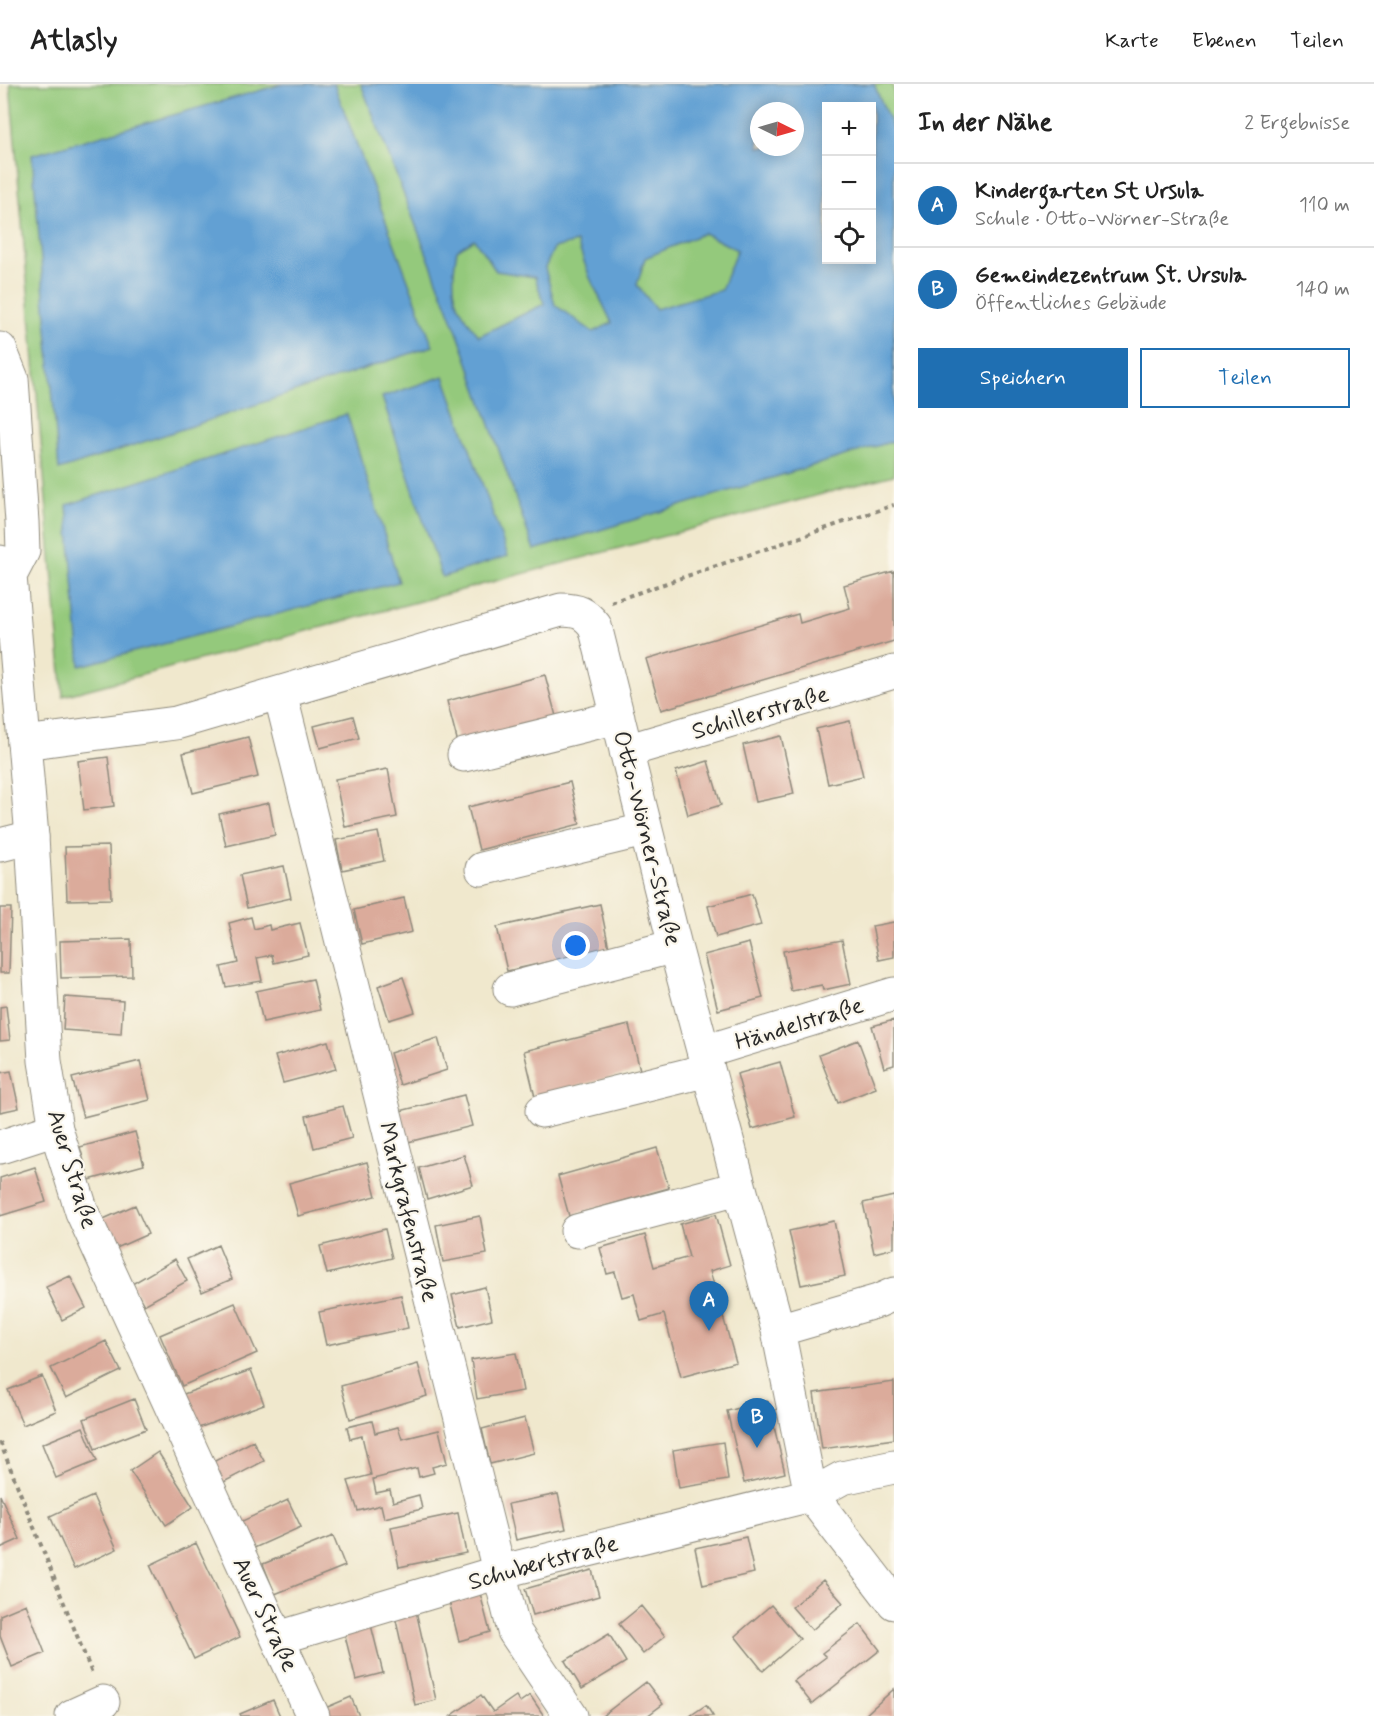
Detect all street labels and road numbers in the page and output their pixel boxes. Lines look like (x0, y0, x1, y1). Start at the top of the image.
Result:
street label: Schillerstraße (688, 679, 833, 748)
street label: Otto-Wörner-Straße (605, 728, 688, 949)
street label: Händelstraße (731, 990, 868, 1059)
street label: Auer Straße (39, 1106, 104, 1233)
street label: Markgrafenstraße (370, 1119, 445, 1306)
street label: Schubertstraße (465, 1529, 622, 1598)
street label: Auer Straße (225, 1552, 305, 1677)

